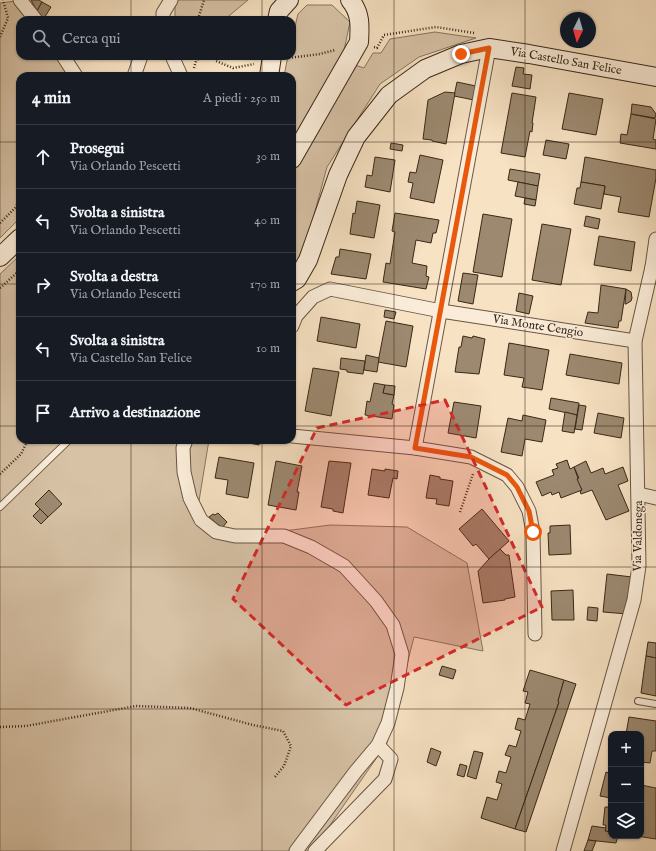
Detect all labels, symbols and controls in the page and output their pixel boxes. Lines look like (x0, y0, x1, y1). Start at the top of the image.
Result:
north arrow (560, 12, 596, 48)
search box (16, 16, 296, 60)
icon: search (30, 27, 52, 49)
text: Cerca qui (62, 29, 121, 48)
street label: Via Castello San Felice (508, 44, 623, 78)
route end (452, 45, 470, 63)
text: 4 min (32, 88, 71, 109)
text: A piedi · 250 m (203, 90, 280, 107)
text: Prosegui (70, 139, 124, 158)
icon: ahead (32, 146, 54, 168)
text: 30 m (256, 148, 280, 165)
text: Via Orlando Pescetti (70, 158, 181, 175)
text: Svolta a sinistra (70, 203, 165, 222)
icon: left (32, 210, 54, 232)
text: 40 m (254, 212, 280, 229)
text: Via Orlando Pescetti (70, 222, 181, 239)
text: Svolta a destra (70, 267, 158, 286)
icon: right (32, 274, 54, 296)
text: 170 m (250, 276, 280, 293)
text: Via Orlando Pescetti (70, 286, 181, 303)
street label: Via Monte Cengio (491, 311, 585, 341)
text: Svolta a sinistra (70, 331, 165, 350)
icon: left (32, 338, 54, 360)
text: 10 m (256, 340, 280, 357)
text: Via Castello San Felice (70, 350, 192, 367)
icon: arrive (32, 402, 54, 424)
text: Arrivo a destinazione (70, 403, 200, 422)
street label: Via Valdonega (630, 500, 646, 573)
route start (524, 523, 542, 541)
map controls (608, 731, 644, 839)
button: + (608, 731, 644, 767)
button: − (608, 767, 644, 803)
button: layers (608, 803, 644, 839)

